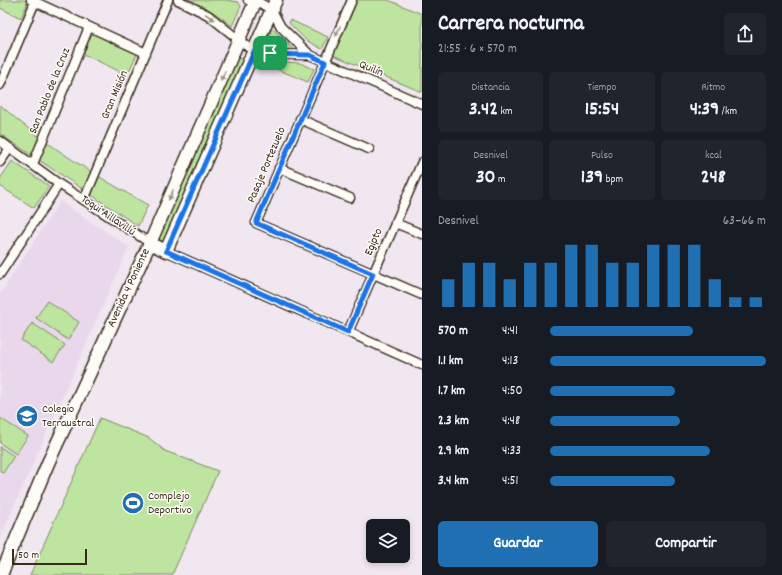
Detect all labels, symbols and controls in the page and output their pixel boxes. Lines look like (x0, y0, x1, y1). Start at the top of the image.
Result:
text: Carrera nocturna (438, 9, 584, 40)
one-way arrow (205, 13, 215, 21)
button: share (724, 13, 766, 55)
one-way arrow (335, 25, 341, 37)
pin (253, 36, 287, 70)
text: 21:55 · 6 × 570 m (438, 40, 517, 59)
icon: arrive (259, 42, 281, 64)
street label: San Pablo de la Cruz (25, 45, 75, 137)
street label: Quilín (356, 56, 386, 82)
street label: Gran Misión (97, 67, 133, 122)
one-way arrow (220, 70, 226, 81)
text: Distancia (472, 80, 510, 96)
text: Tiempo (588, 80, 616, 96)
text: Ritmo (701, 80, 725, 96)
text: 3.42 (469, 96, 498, 124)
text: 15:54 (585, 96, 619, 124)
text: 4:39 (690, 96, 719, 124)
text: km (498, 104, 513, 120)
text: /km (719, 104, 737, 120)
street label: Pasaje Portezuelo (243, 124, 291, 206)
text: Desnivel (474, 148, 508, 164)
text: Pulso (591, 148, 613, 164)
text: kcal (705, 148, 722, 164)
text: 30 (476, 164, 496, 192)
text: 139 (581, 164, 603, 192)
text: 248 (701, 164, 726, 192)
text: m (496, 172, 506, 188)
text: bpm (603, 172, 623, 188)
one-way arrow (168, 189, 174, 201)
street label: Toqui Aillavillú (77, 191, 139, 241)
text: Desnivel (438, 212, 479, 231)
text: 63–66 m (723, 212, 766, 231)
street label: Egipto (361, 226, 387, 258)
street label: Avenida 4 Poniente (103, 246, 155, 330)
text: 570 m (438, 322, 468, 341)
text: 4:41 (502, 322, 518, 341)
text: 1.1 km (438, 352, 463, 371)
text: 4:13 (502, 352, 518, 371)
text: 1.7 km (438, 382, 465, 401)
text: 4:50 (502, 382, 523, 401)
place label: Colegio Terraustral (42, 401, 94, 432)
school or university icon: Colegio Terraustral (14, 403, 40, 429)
text: 2.3 km (438, 412, 469, 431)
text: 4:48 (502, 412, 520, 431)
text: 2.9 km (438, 442, 469, 461)
text: 4:33 (502, 442, 521, 461)
text: 3.4 km (438, 472, 469, 491)
text: 4:51 (502, 472, 518, 491)
place label: Complejo Deportivo (148, 488, 192, 519)
sports icon: Complejo Deportivo (120, 490, 146, 516)
map controls (366, 519, 410, 563)
button: layers (366, 519, 410, 563)
button: Guardar (438, 521, 598, 567)
button: Compartir (606, 521, 766, 567)
scale bar (12, 547, 87, 566)
text: 50 m (18, 548, 39, 564)

